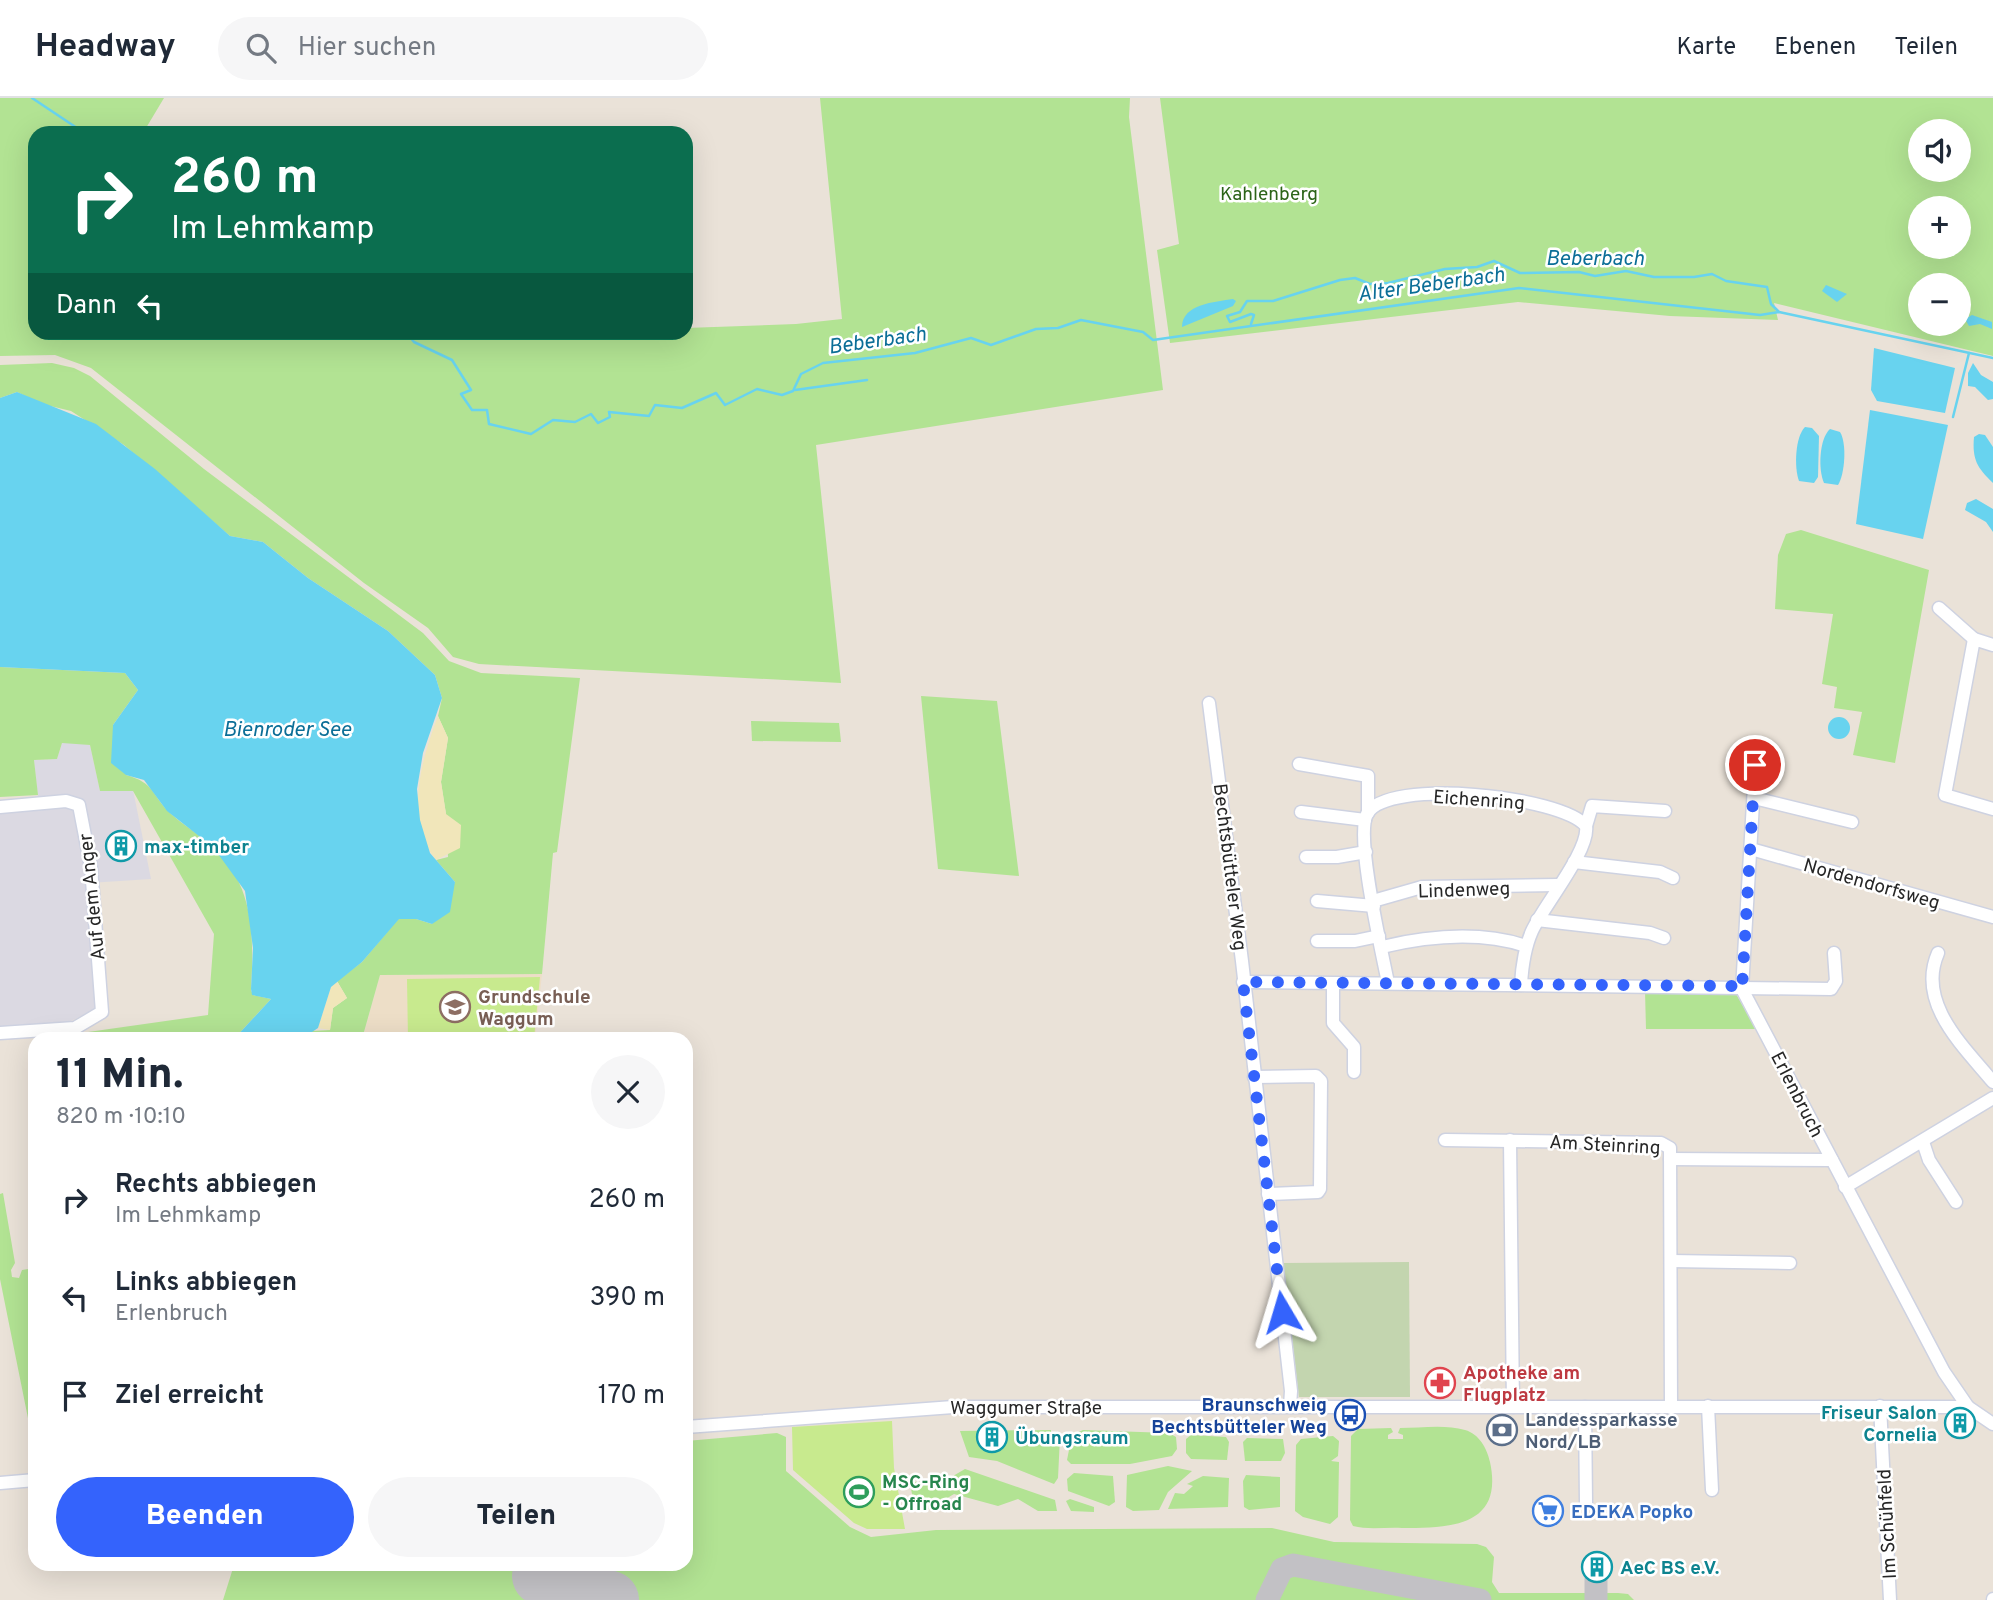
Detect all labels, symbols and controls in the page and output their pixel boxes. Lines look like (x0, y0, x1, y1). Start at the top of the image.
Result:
search box (218, 17, 708, 80)
text: Headway (35, 27, 176, 69)
icon: search (242, 29, 280, 67)
text: Hier suchen (298, 32, 436, 65)
text: Karte (1676, 33, 1736, 63)
text: Ebenen (1774, 33, 1856, 63)
text: Teilen (1894, 33, 1958, 63)
map controls (1908, 119, 1971, 336)
button: sound (1908, 119, 1971, 182)
text: 260 m (171, 149, 318, 211)
icon: right (56, 154, 147, 245)
park label: Kahlenberg (1220, 183, 1318, 207)
button: + (1908, 196, 1971, 259)
text: Im Lehmkamp (171, 210, 374, 250)
water label: Beberbach (1546, 246, 1645, 273)
water label: Alter Beberbach (1356, 262, 1507, 309)
button: − (1908, 273, 1971, 336)
icon: left (131, 287, 169, 325)
text: Dann (56, 290, 117, 323)
water label: Beberbach (827, 321, 928, 362)
water label: Bienroder See (223, 717, 352, 744)
pin (1725, 735, 1785, 795)
icon: arrive (1736, 746, 1774, 784)
street label: Bechtsbütteler Weg (1207, 782, 1251, 952)
street label: Eichenring (1432, 786, 1526, 816)
building icon: max-timber (104, 829, 138, 863)
street label: Auf dem Anger (74, 832, 112, 961)
place label: max-timber (144, 836, 249, 860)
street label: Nordendorfsweg (1800, 854, 1943, 916)
street label: Lindenweg (1417, 877, 1511, 905)
place label: Grundschule Waggum (478, 986, 591, 1032)
school or university icon: Grundschule Waggum (438, 990, 472, 1024)
street label: Erlenbruch (1764, 1048, 1828, 1142)
text: 11 Min. (56, 1050, 183, 1103)
button: close (591, 1055, 665, 1129)
text: 820 m · 10:10 (56, 1103, 186, 1132)
street label: Am Steinring (1549, 1131, 1661, 1161)
text: Rechts abbiegen (115, 1169, 317, 1202)
icon: right (56, 1181, 94, 1219)
text: 260 m (589, 1184, 665, 1217)
text: Im Lehmkamp (115, 1202, 261, 1231)
text: Links abbiegen (115, 1267, 297, 1300)
position arrow (1245, 1275, 1319, 1349)
icon: left (56, 1279, 94, 1317)
text: 390 m (590, 1282, 665, 1315)
text: Erlenbruch (115, 1300, 228, 1329)
place label: Apotheke am Flugplatz (1463, 1362, 1580, 1408)
pharmacy icon: Apotheke am Flugplatz (1423, 1366, 1457, 1400)
icon: arrive (56, 1377, 94, 1415)
text: Ziel erreicht (115, 1380, 264, 1413)
text: 170 m (598, 1380, 665, 1413)
place label: Braunschweig Bechtsbütteler Weg (1151, 1394, 1327, 1440)
street label: Waggumer Straße (950, 1397, 1102, 1421)
bus stop icon: Braunschweig Bechtsbütteler Weg (1333, 1398, 1367, 1432)
place label: Friseur Salon Cornelia (1821, 1402, 1937, 1448)
building icon: Friseur Salon Cornelia (1943, 1406, 1977, 1440)
place label: Landessparkasse Nord/LB (1525, 1409, 1678, 1455)
bank icon: Landessparkasse Nord/LB (1485, 1413, 1519, 1447)
building icon: Übungsraum (975, 1420, 1009, 1454)
place label: Übungsraum (1015, 1426, 1129, 1451)
street label: Im Schühfeld (1873, 1468, 1903, 1580)
place label: MSC-Ring - Offroad (882, 1471, 969, 1517)
sports icon: MSC-Ring - Offroad (842, 1475, 876, 1509)
button: Beenden (56, 1477, 354, 1557)
button: Teilen (368, 1477, 665, 1557)
supermarket icon: EDEKA Popko (1531, 1494, 1565, 1528)
place label: EDEKA Popko (1571, 1501, 1693, 1525)
building icon: AeC BS e.V. (1580, 1550, 1614, 1584)
place label: AeC BS e.V. (1620, 1557, 1719, 1581)

